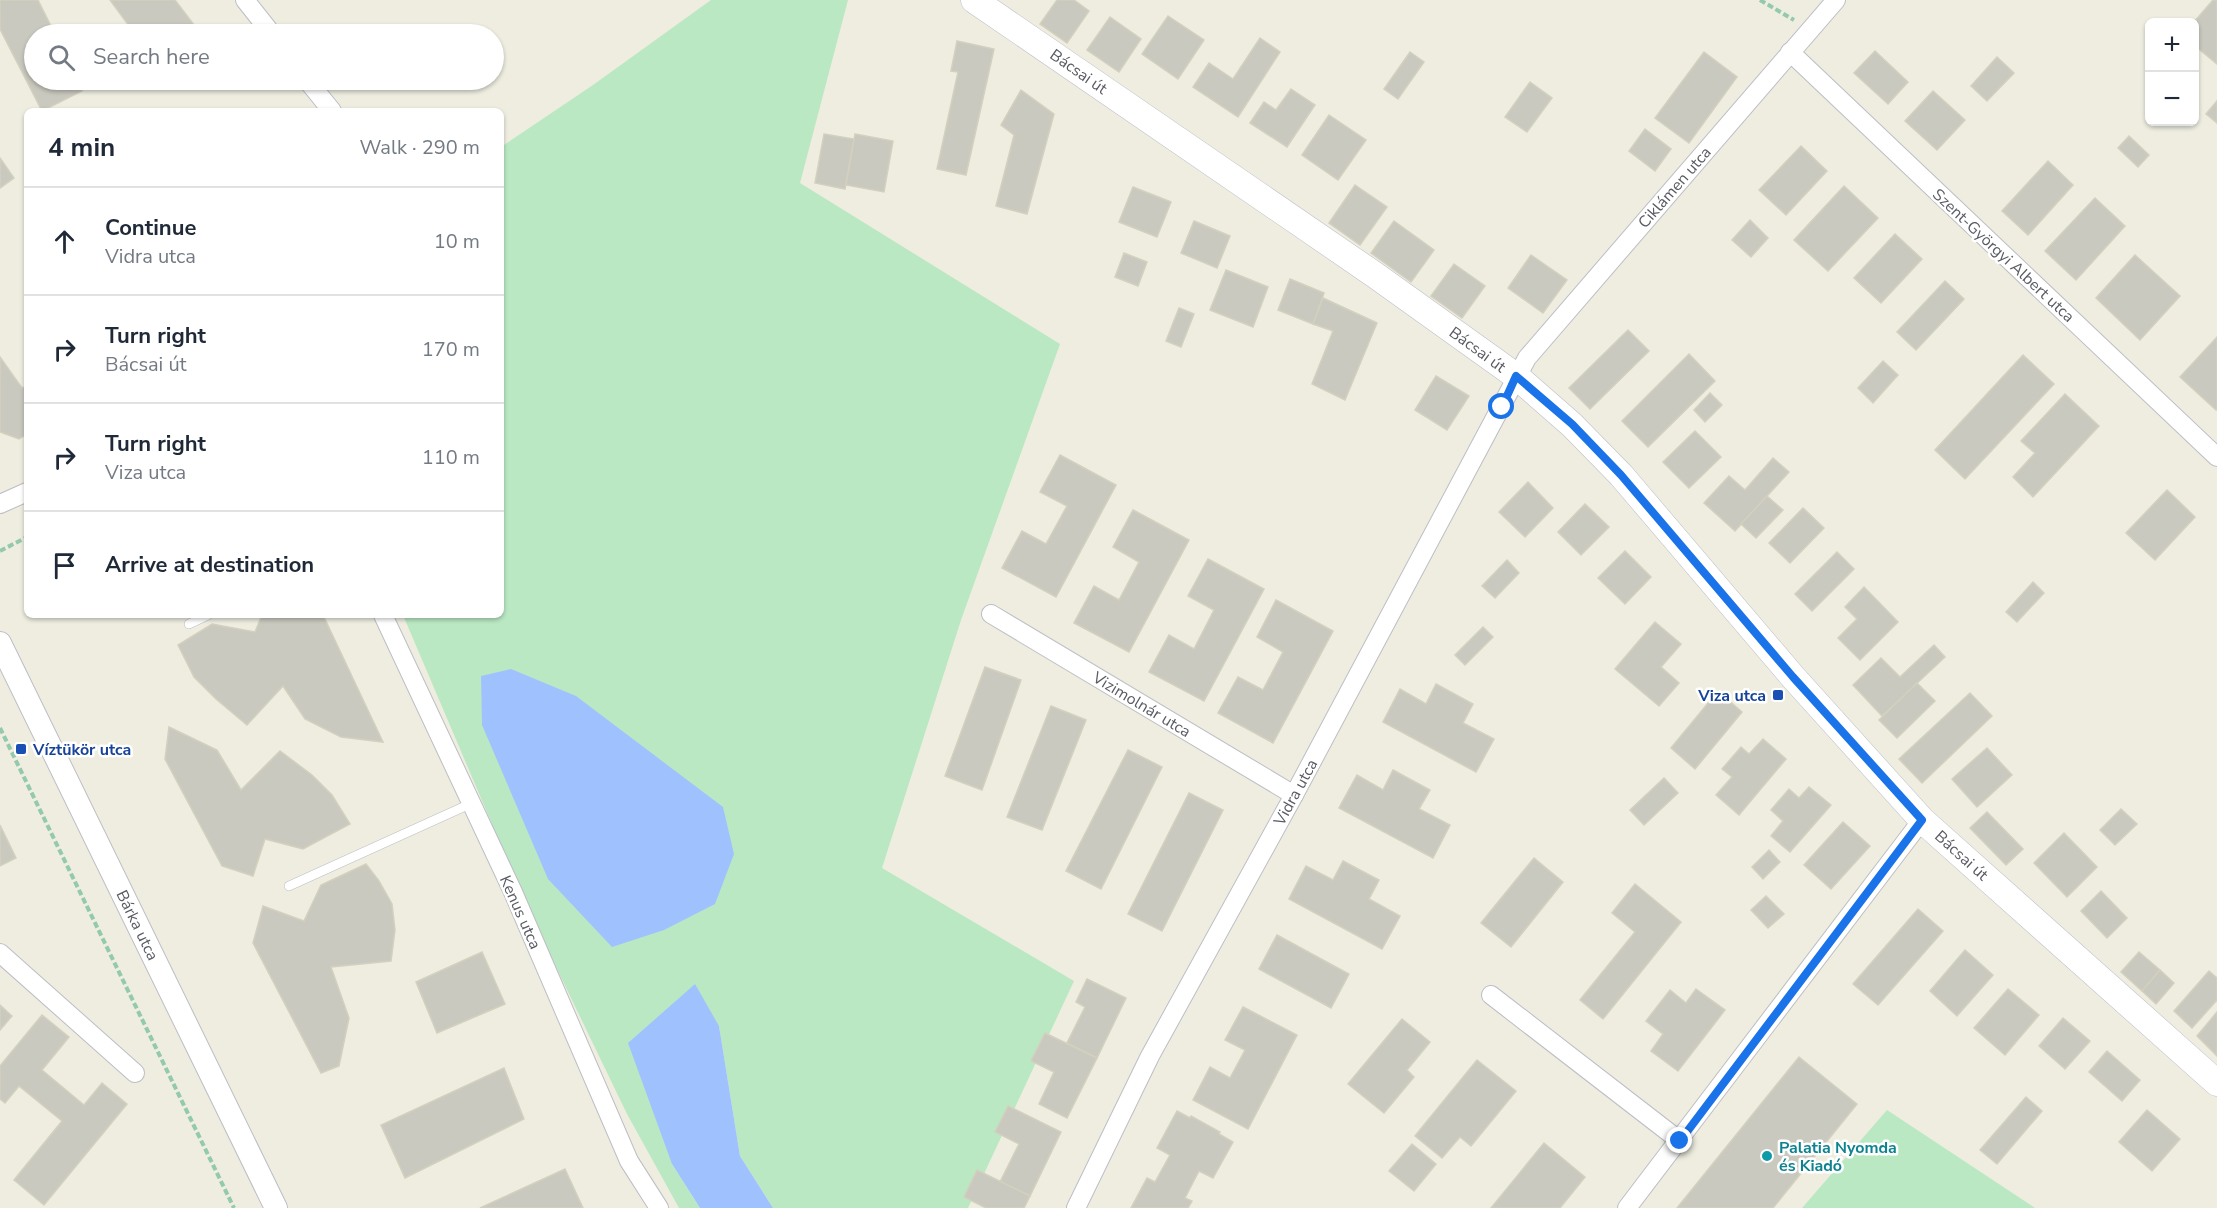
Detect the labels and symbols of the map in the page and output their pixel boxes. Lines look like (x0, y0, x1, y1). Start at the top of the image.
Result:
street label: Bácsai út (1045, 44, 1112, 100)
street label: Ciklámen utca (1633, 142, 1716, 233)
street label: Szent-Györgyi Albert utca (1927, 184, 2079, 328)
street label: Bácsai út (1445, 322, 1511, 378)
route start (1488, 393, 1514, 419)
street label: Vizimolnár utca (1087, 666, 1195, 743)
place label: Viza utca (1697, 685, 1766, 707)
marker: Viza utca (1771, 688, 1785, 702)
place label: Víztükör utca (32, 739, 131, 761)
marker: Víztükör utca (14, 742, 28, 756)
street label: Vidra utca (1268, 755, 1323, 830)
street label: Bácsai út (1930, 826, 1993, 886)
street label: Kenus utca (494, 872, 546, 953)
street label: Bárka utca (111, 887, 164, 964)
route end (1666, 1127, 1692, 1153)
place label: Palatia Nyomda és Kiadó (1779, 1137, 1897, 1177)
marker: Palatia Nyomda és Kiadó (1760, 1149, 1774, 1163)

